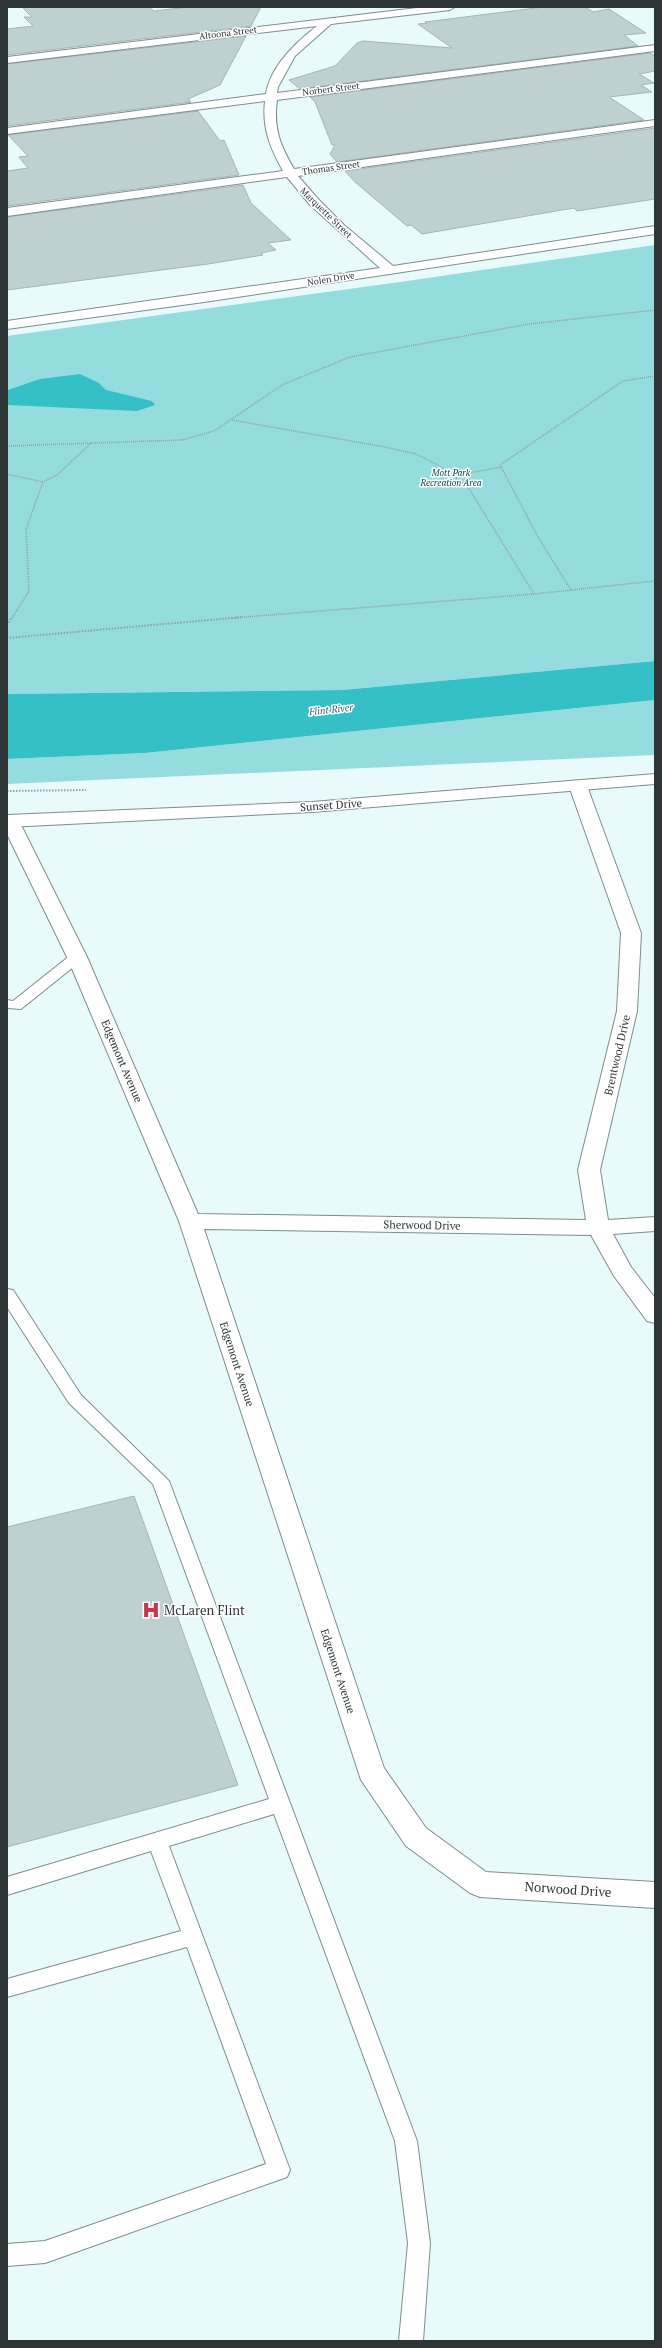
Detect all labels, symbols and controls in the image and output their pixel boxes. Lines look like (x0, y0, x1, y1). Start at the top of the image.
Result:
street label: Altoona Street (198, 23, 258, 43)
street label: Norbert Street (302, 79, 361, 98)
street label: Thomas Street (301, 158, 361, 178)
street label: Marquette Street (297, 185, 355, 241)
street label: Nolen Drive (306, 269, 356, 289)
park label: Mott Park Recreation Area (419, 467, 482, 489)
water label: Flint River (307, 701, 355, 718)
street label: Sunset Drive (300, 796, 363, 814)
street label: Brentwood Drive (601, 1013, 633, 1097)
street label: Edgemont Avenue (98, 1018, 146, 1105)
street label: Sherwood Drive (383, 1217, 461, 1233)
street label: Edgemont Avenue (217, 1320, 257, 1409)
hospital icon: McLaren Flint (141, 1600, 161, 1620)
place label: McLaren Flint (164, 1601, 245, 1619)
street label: Edgemont Avenue (318, 1627, 358, 1716)
street label: Norwood Drive (524, 1877, 612, 1901)

